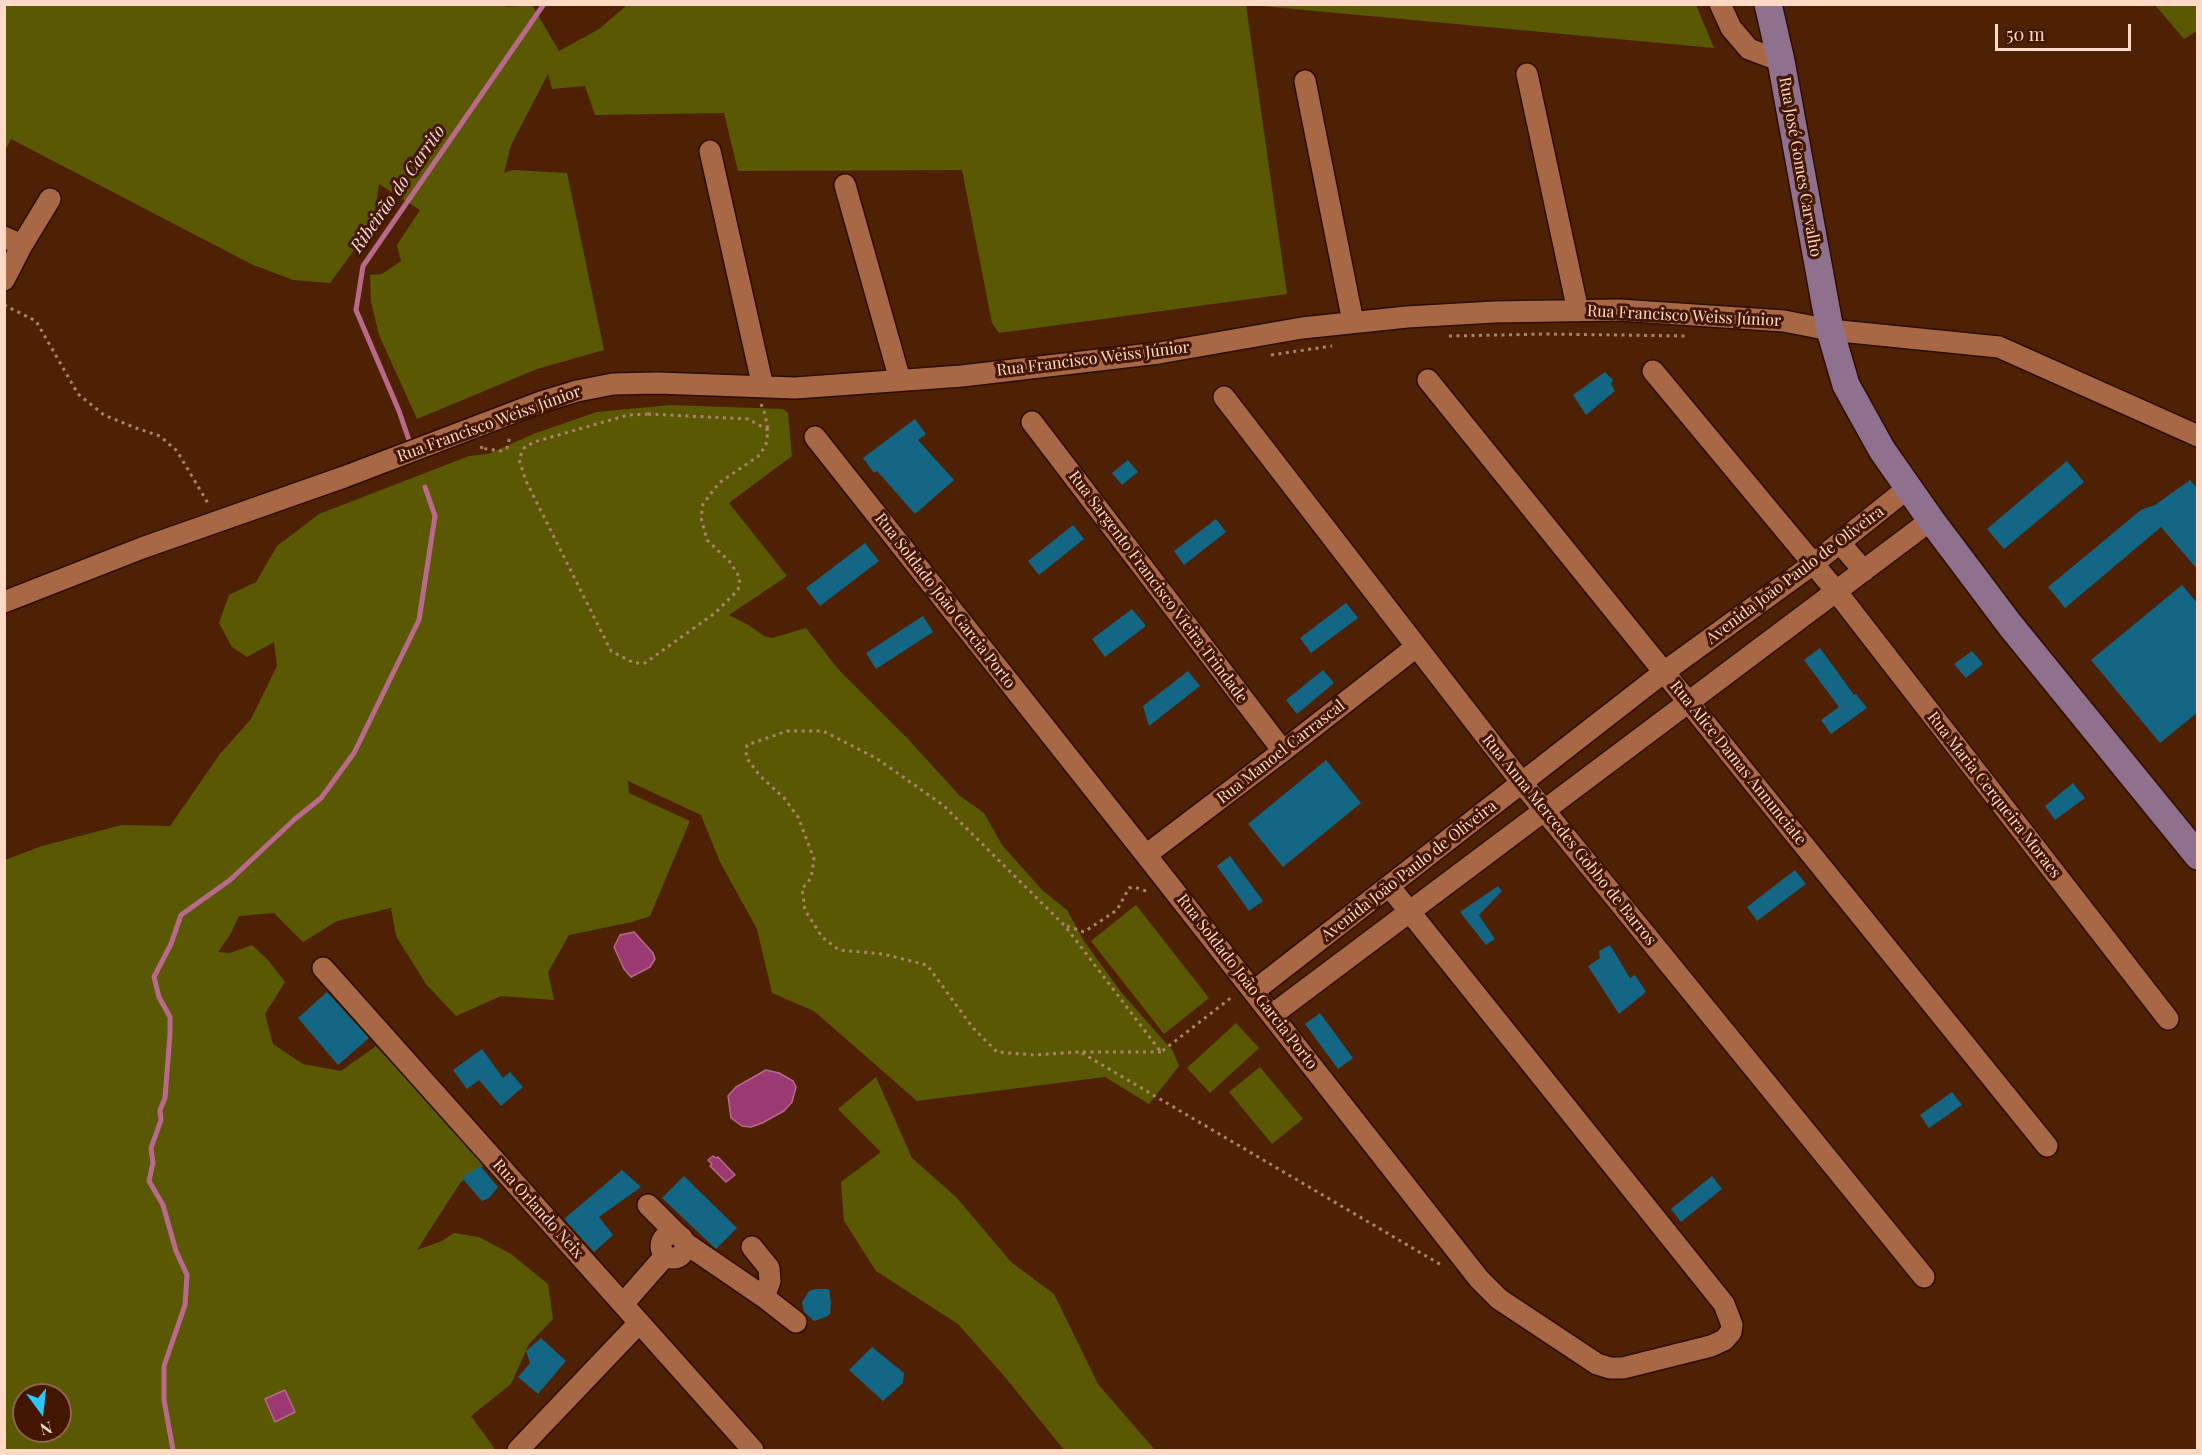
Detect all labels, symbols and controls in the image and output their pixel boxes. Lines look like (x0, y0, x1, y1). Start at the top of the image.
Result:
scale bar (1998, 12, 2134, 50)
text: 50 m (2006, 22, 2045, 46)
street label: Rua José Gomes Carvalho (1775, 75, 1825, 259)
water label: Ribeirão do Carrito (346, 121, 450, 257)
street label: Rua Francisco Weiss Júnior (1586, 301, 1782, 331)
street label: Rua Francisco Weiss Júnior (995, 338, 1191, 380)
street label: Rua Francisco Weiss Júnior (394, 382, 584, 466)
street label: Rua Sargento Francisco Vieira Trindade (1064, 467, 1252, 707)
street label: Avenida João Paulo de Oliveira (1702, 502, 1888, 648)
street label: Rua Soldado João Garcia Porto (871, 510, 1019, 692)
street label: Rua Alice Damas Annunciate (1666, 677, 1810, 849)
street label: Rua Manoel Carrascal (1213, 696, 1349, 808)
street label: Rua Maria Cerqueira Moraes (1923, 708, 2065, 882)
street label: Rua Anna Mercedes Gobbo de Barros (1478, 731, 1660, 949)
street label: Avenida João Paulo de Oliveira (1317, 797, 1501, 945)
street label: Rua Soldado João Garcia Porto (1173, 891, 1321, 1073)
street label: Rua Orlando Neix (489, 1156, 587, 1262)
north arrow (12, 1383, 72, 1443)
text: N (38, 1417, 55, 1441)

